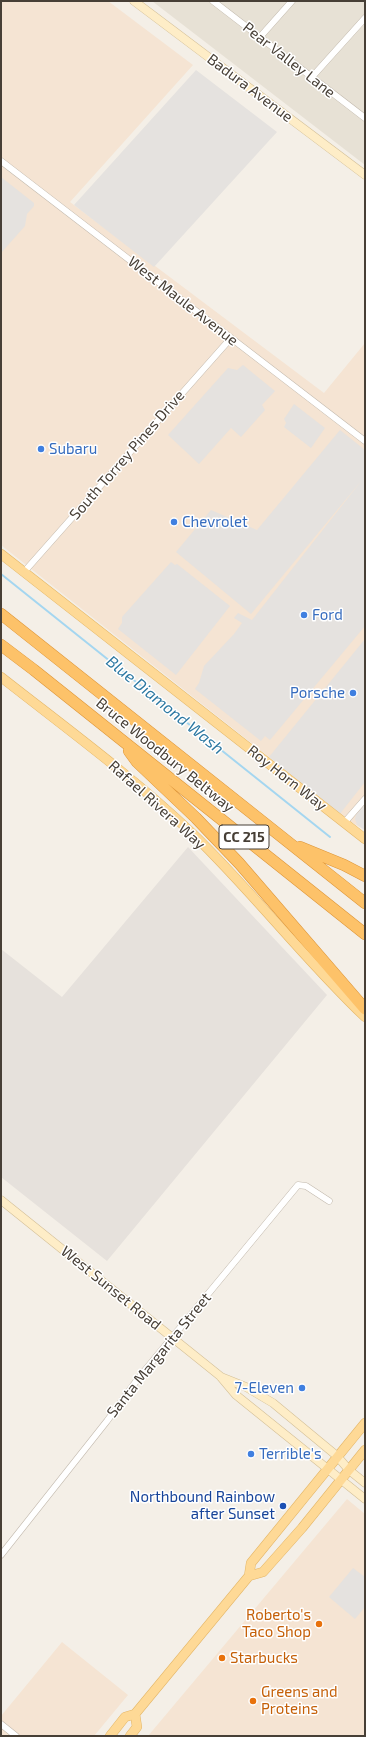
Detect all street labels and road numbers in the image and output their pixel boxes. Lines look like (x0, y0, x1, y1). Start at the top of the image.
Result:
street label: Pear Valley Lane (239, 18, 339, 102)
street label: Badura Avenue (204, 50, 296, 126)
street label: West Maule Avenue (124, 252, 242, 350)
street label: South Torrey Pines Drive (66, 387, 188, 523)
street label: Bruce Woodbury Beltway (92, 694, 238, 816)
street label: Roy Horn Way (244, 741, 330, 815)
street label: Rafael Rivera Way (105, 757, 209, 853)
road number: CC 215 (219, 825, 269, 849)
street label: West Sunset Road (57, 1242, 165, 1334)
street label: Santa Margarita Street (103, 1289, 215, 1421)

